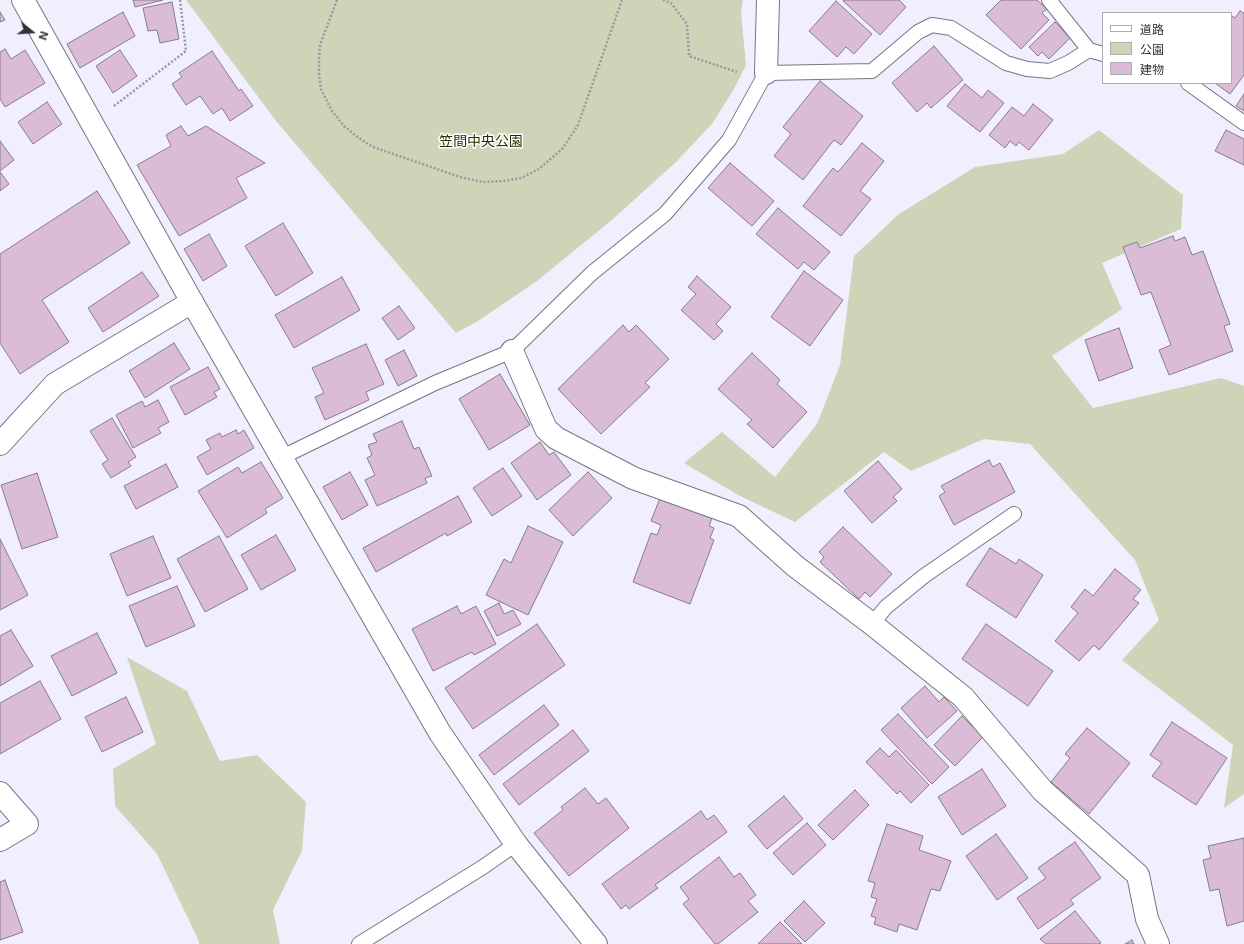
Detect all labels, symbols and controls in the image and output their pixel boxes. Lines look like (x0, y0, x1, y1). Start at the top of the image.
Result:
north arrow (12, 12, 52, 52)
legend (1102, 12, 1232, 84)
text: 道路 (1140, 22, 1164, 37)
text: N (35, 30, 51, 42)
text: 公園 (1140, 42, 1164, 57)
text: 建物 (1140, 62, 1164, 77)
park label: 笠間中央公園 (439, 134, 523, 150)

